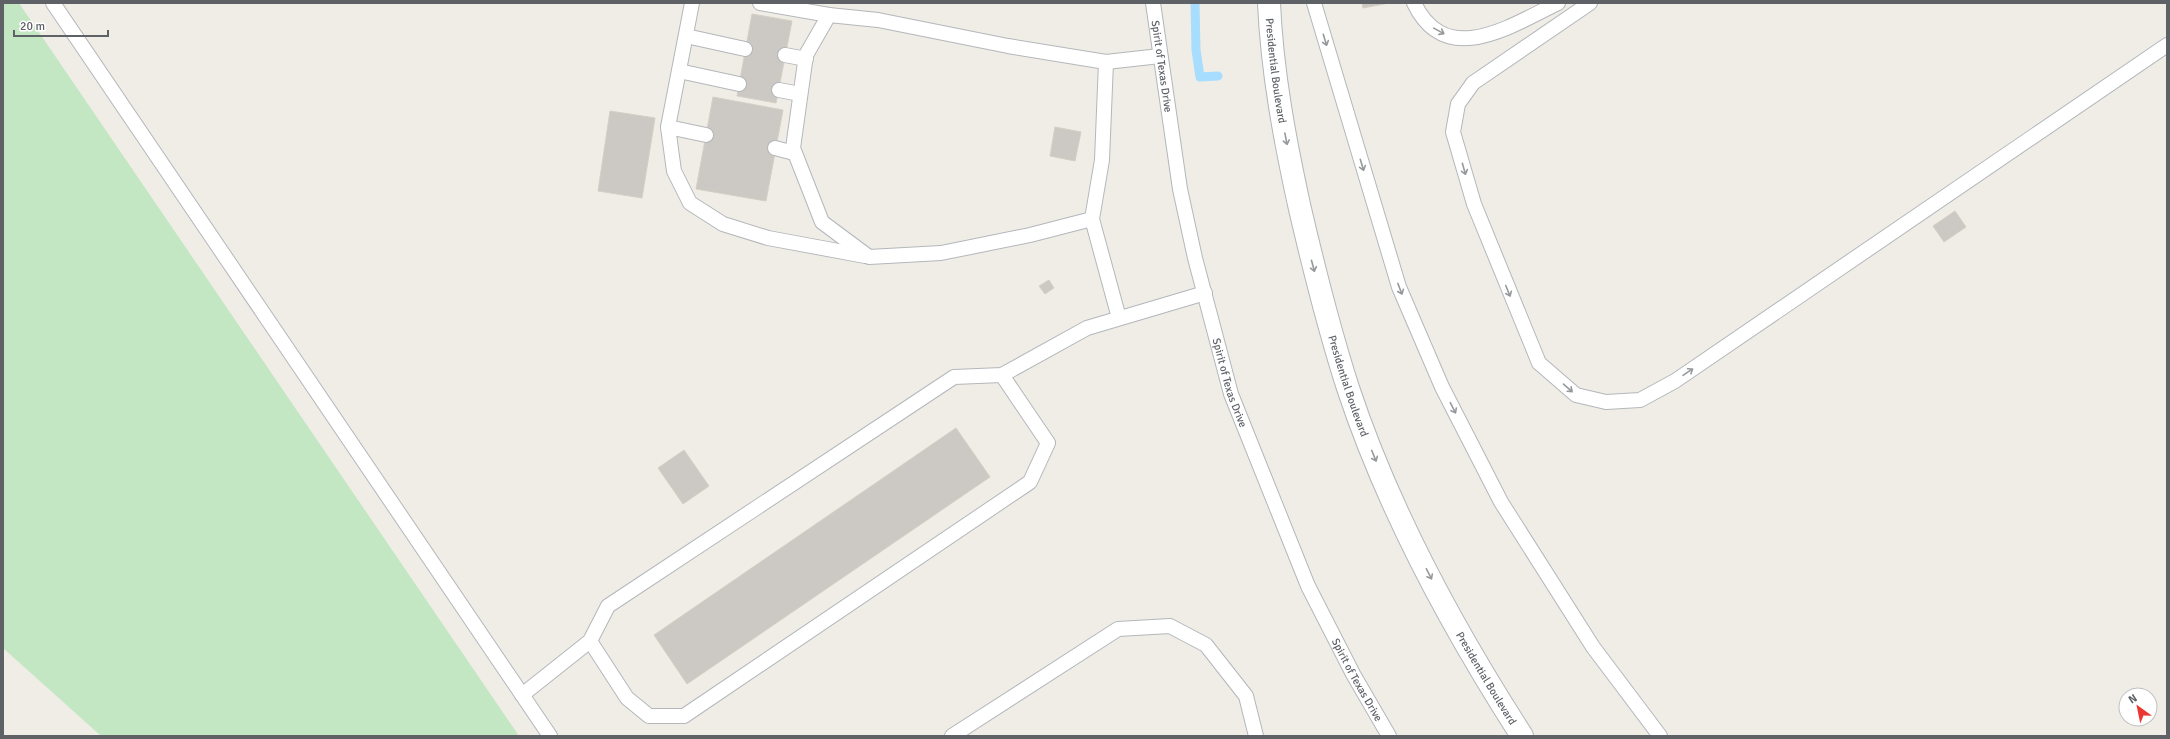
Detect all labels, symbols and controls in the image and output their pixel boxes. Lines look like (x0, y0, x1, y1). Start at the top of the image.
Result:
scale bar (14, 12, 108, 38)
street label: Presidential Boulevard (1263, 17, 1289, 124)
text: 20 m (20, 19, 45, 34)
street label: Spirit of Texas Drive (1149, 20, 1175, 113)
one-way arrow (1433, 28, 1445, 36)
one-way arrow (1322, 34, 1329, 47)
one-way arrow (1283, 132, 1291, 145)
one-way arrow (1359, 158, 1366, 171)
one-way arrow (1461, 163, 1468, 176)
one-way arrow (1310, 259, 1318, 272)
one-way arrow (1397, 283, 1405, 295)
one-way arrow (1505, 285, 1513, 297)
street label: Presidential Boulevard (1326, 334, 1371, 439)
street label: Spirit of Texas Drive (1210, 337, 1250, 429)
one-way arrow (1682, 368, 1693, 376)
one-way arrow (1563, 384, 1574, 393)
one-way arrow (1450, 402, 1457, 414)
one-way arrow (1371, 450, 1378, 462)
one-way arrow (1426, 568, 1433, 580)
street label: Presidential Boulevard (1454, 629, 1520, 727)
street label: Spirit of Texas Drive (1329, 636, 1385, 723)
north arrow (2118, 687, 2158, 727)
text: N (2126, 691, 2140, 707)

